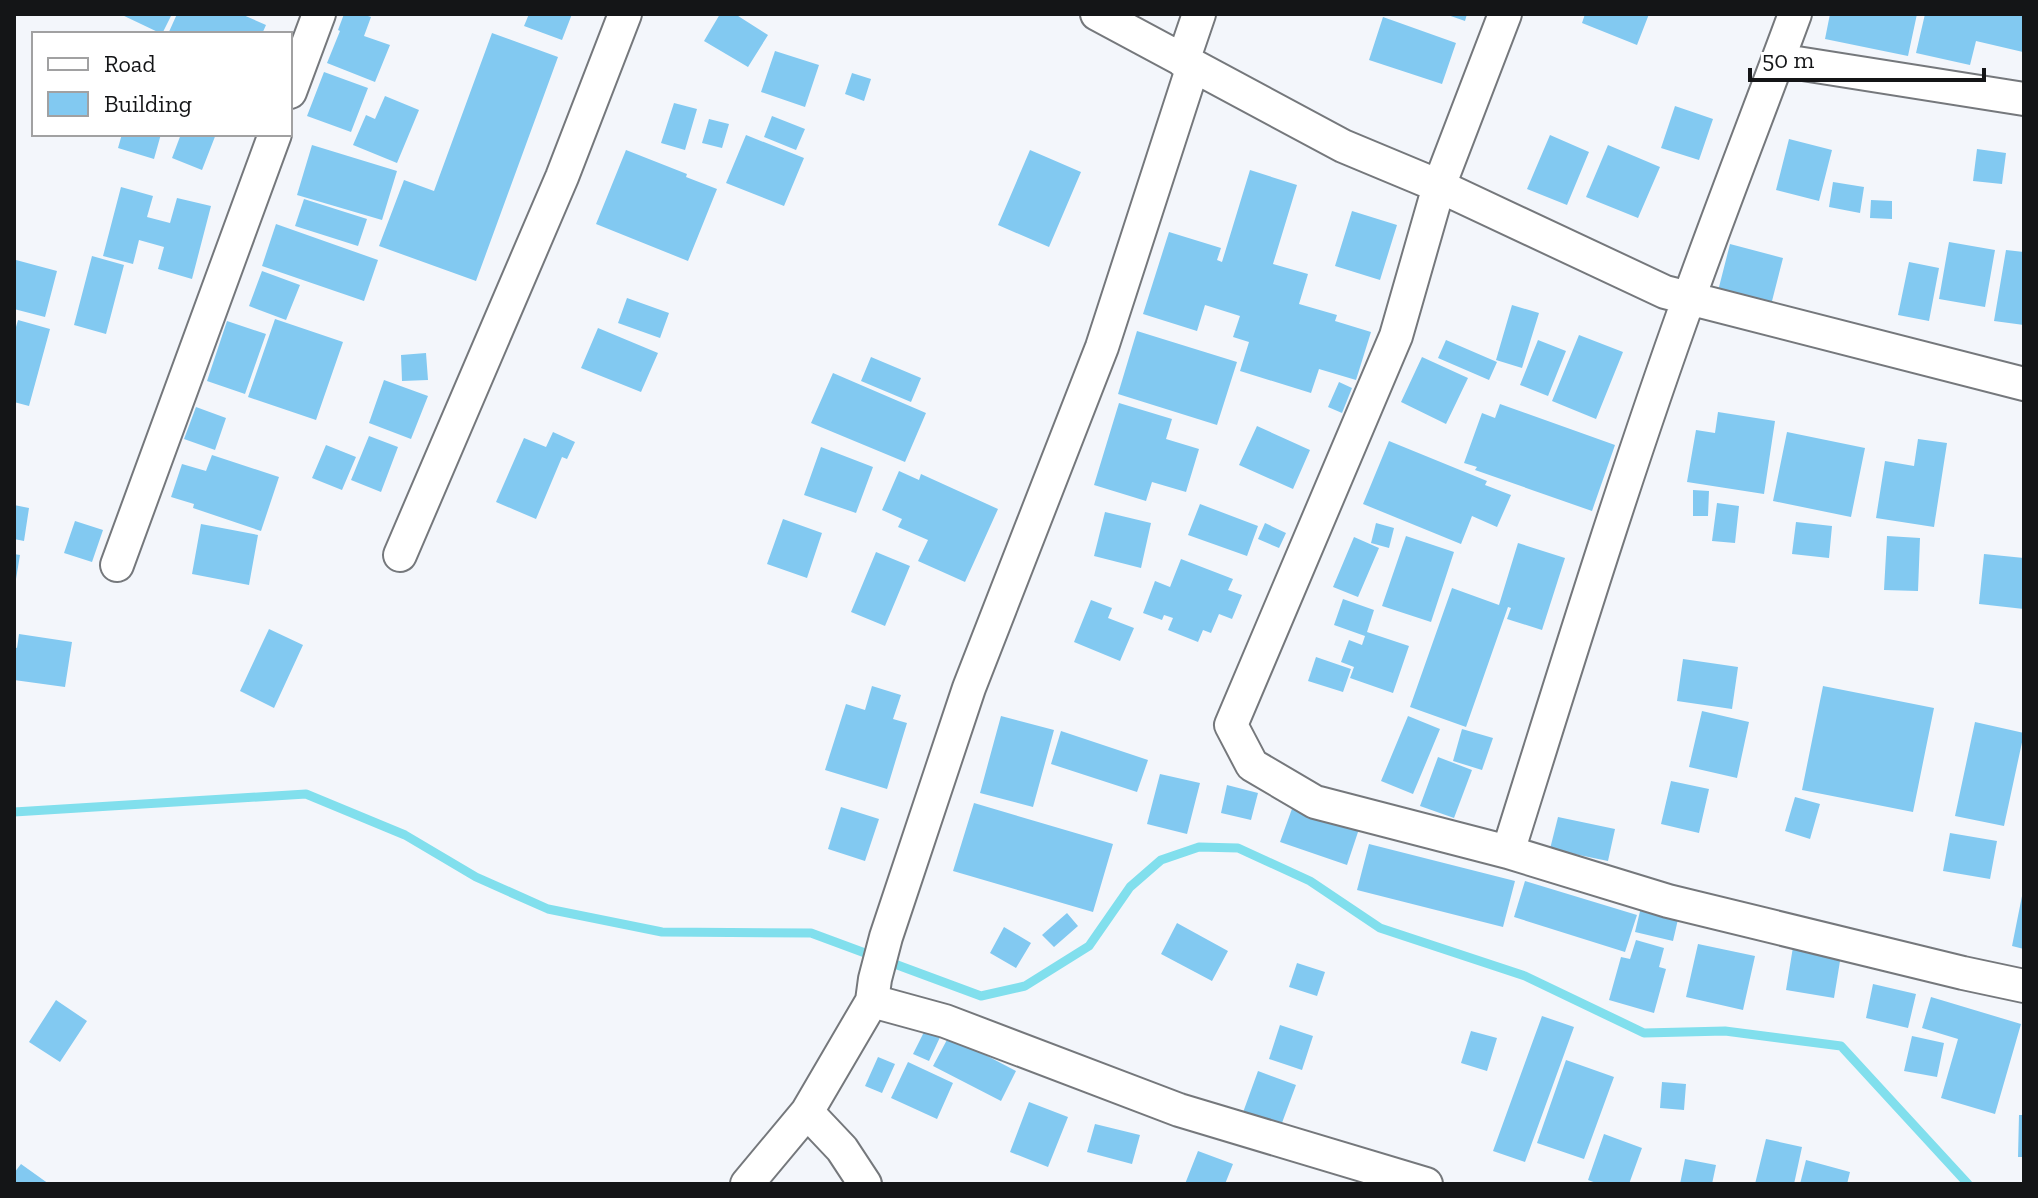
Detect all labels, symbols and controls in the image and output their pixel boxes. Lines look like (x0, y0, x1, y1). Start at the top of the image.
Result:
legend (32, 32, 292, 136)
scale bar (1750, 32, 1984, 82)
text: 50 m (1762, 45, 1815, 74)
text: Road (104, 49, 156, 78)
text: Building (104, 89, 192, 118)

